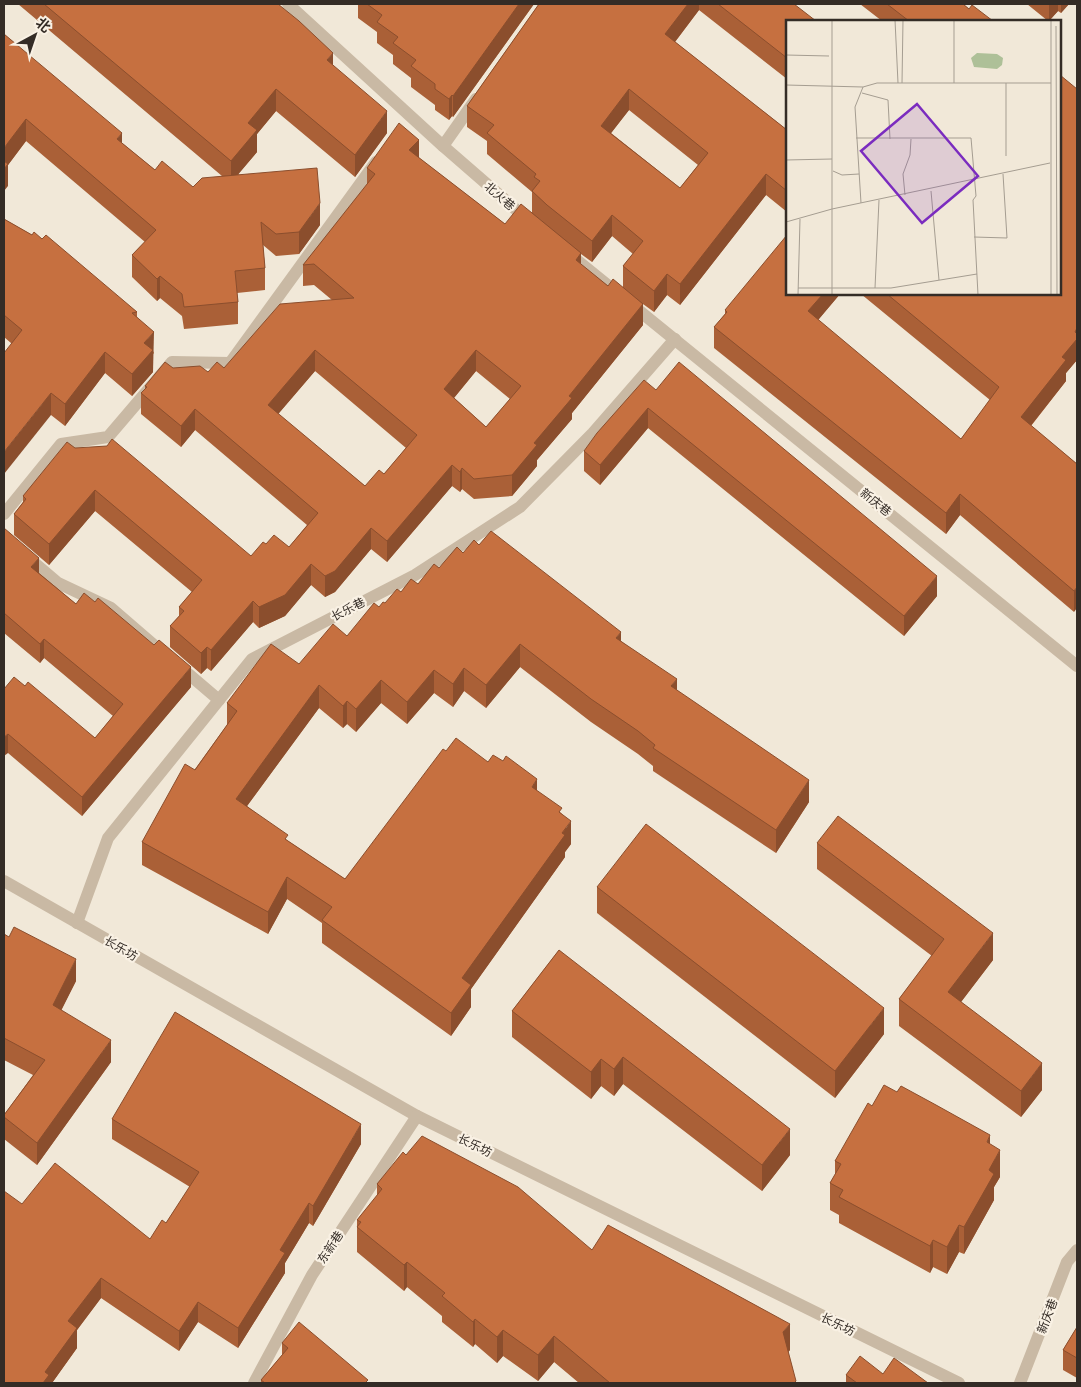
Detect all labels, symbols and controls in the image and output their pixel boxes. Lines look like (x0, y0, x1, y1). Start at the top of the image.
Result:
north arrow (10, 10, 60, 60)
text: 北 (33, 14, 55, 36)
inset map (786, 20, 1061, 295)
street label: 北火巷 (481, 179, 519, 213)
street label: 新庆巷 (857, 485, 895, 519)
street label: 长乐巷 (329, 594, 367, 624)
street label: 长乐坊 (102, 933, 140, 963)
street label: 长乐坊 (456, 1130, 494, 1160)
street label: 东新巷 (314, 1228, 346, 1266)
street label: 新庆巷 (1034, 1297, 1060, 1335)
street label: 长乐坊 (819, 1309, 857, 1339)

